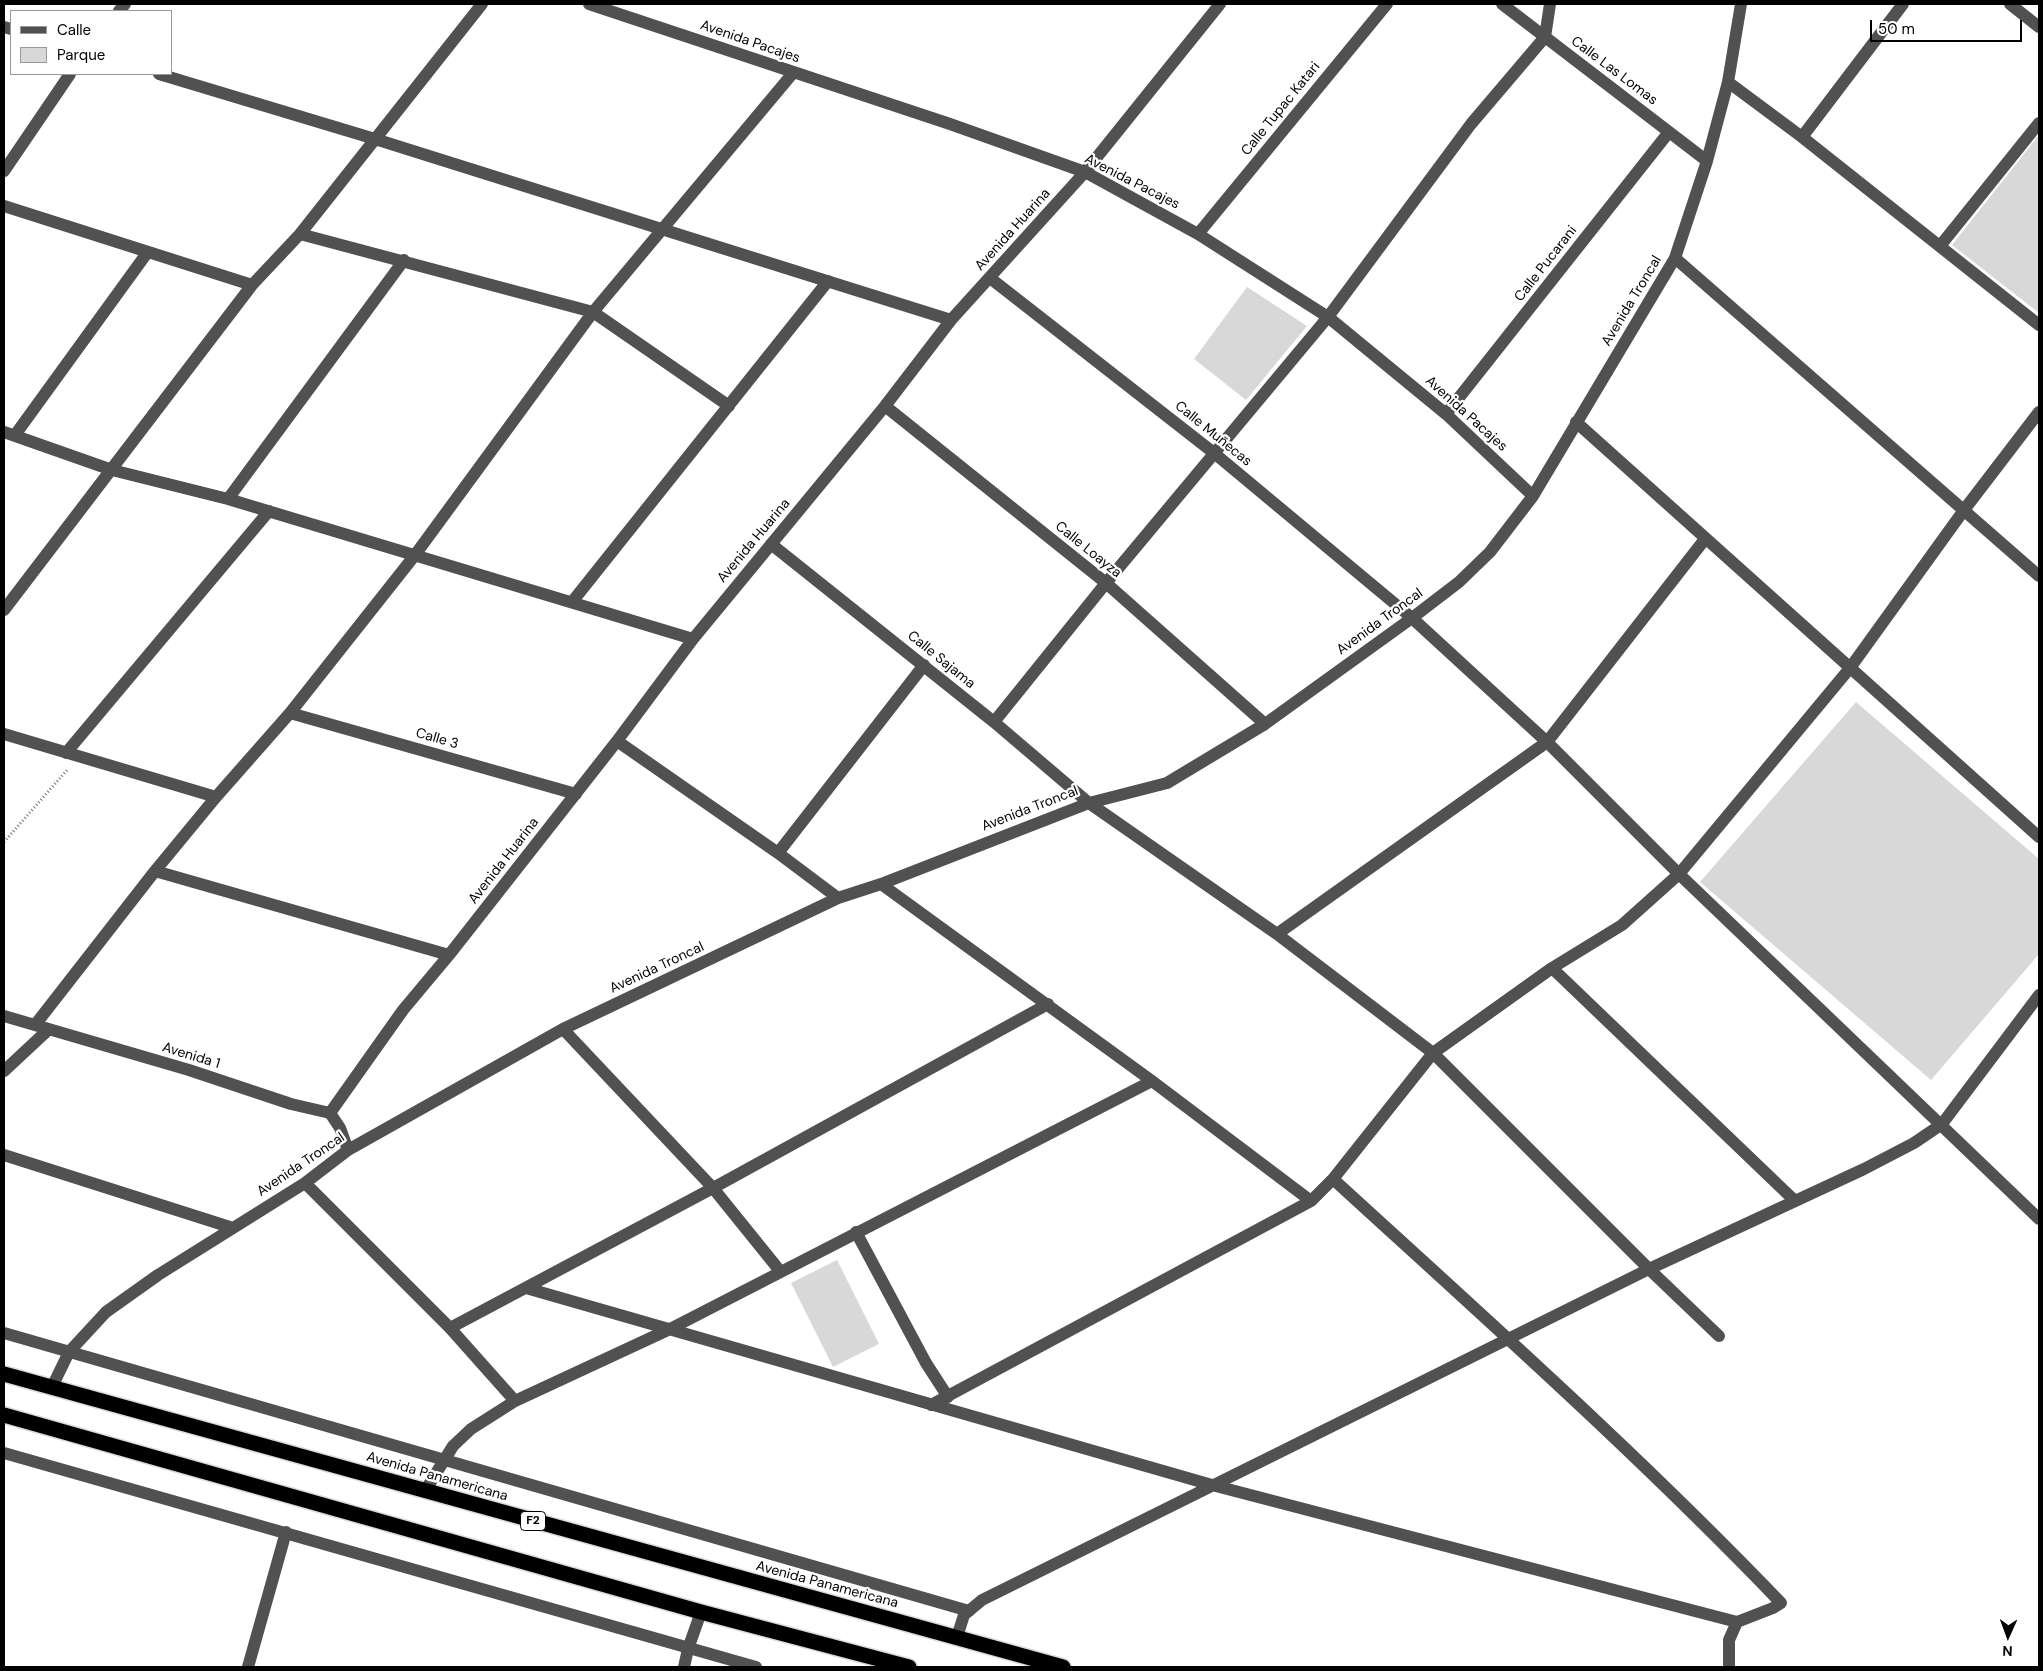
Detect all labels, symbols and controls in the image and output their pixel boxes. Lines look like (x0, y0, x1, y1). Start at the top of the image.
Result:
legend (10, 10, 172, 75)
scale bar (1873, 10, 2026, 42)
street label: Avenida Pacajes (698, 17, 802, 67)
text: 50 m (1878, 19, 1915, 39)
text: Calle (57, 20, 91, 40)
street label: Calle Las Lomas (1567, 33, 1661, 109)
text: Parque (57, 45, 105, 65)
street label: Calle Tupac Katari (1238, 59, 1324, 159)
street label: Avenida Pacajes (1082, 151, 1182, 213)
street label: Avenida Huarina (972, 186, 1054, 274)
street label: Calle Pucarani (1511, 223, 1581, 305)
street label: Avenida Troncal (1598, 253, 1666, 349)
street label: Avenida Pacajes (1422, 373, 1510, 455)
street label: Calle Muñecas (1171, 398, 1255, 470)
street label: Avenida Huarina (714, 496, 794, 586)
street label: Calle Loayza (1052, 518, 1124, 582)
street label: Avenida Troncal (1334, 585, 1426, 659)
street label: Calle Sajama (904, 628, 978, 692)
street label: Calle 3 (414, 725, 460, 753)
street label: Avenida Troncal (979, 783, 1081, 835)
street label: Avenida Huarina (465, 815, 543, 907)
street label: Avenida Troncal (607, 939, 707, 997)
street label: Avenida 1 (160, 1039, 222, 1073)
street label: Avenida Troncal (254, 1129, 348, 1201)
street label: Avenida Panamericana (364, 1449, 510, 1505)
road number: F2 (520, 1512, 546, 1530)
street label: Avenida Panamericana (754, 1558, 900, 1612)
north arrow (1983, 1611, 2033, 1661)
text: N (2002, 1642, 2013, 1660)

